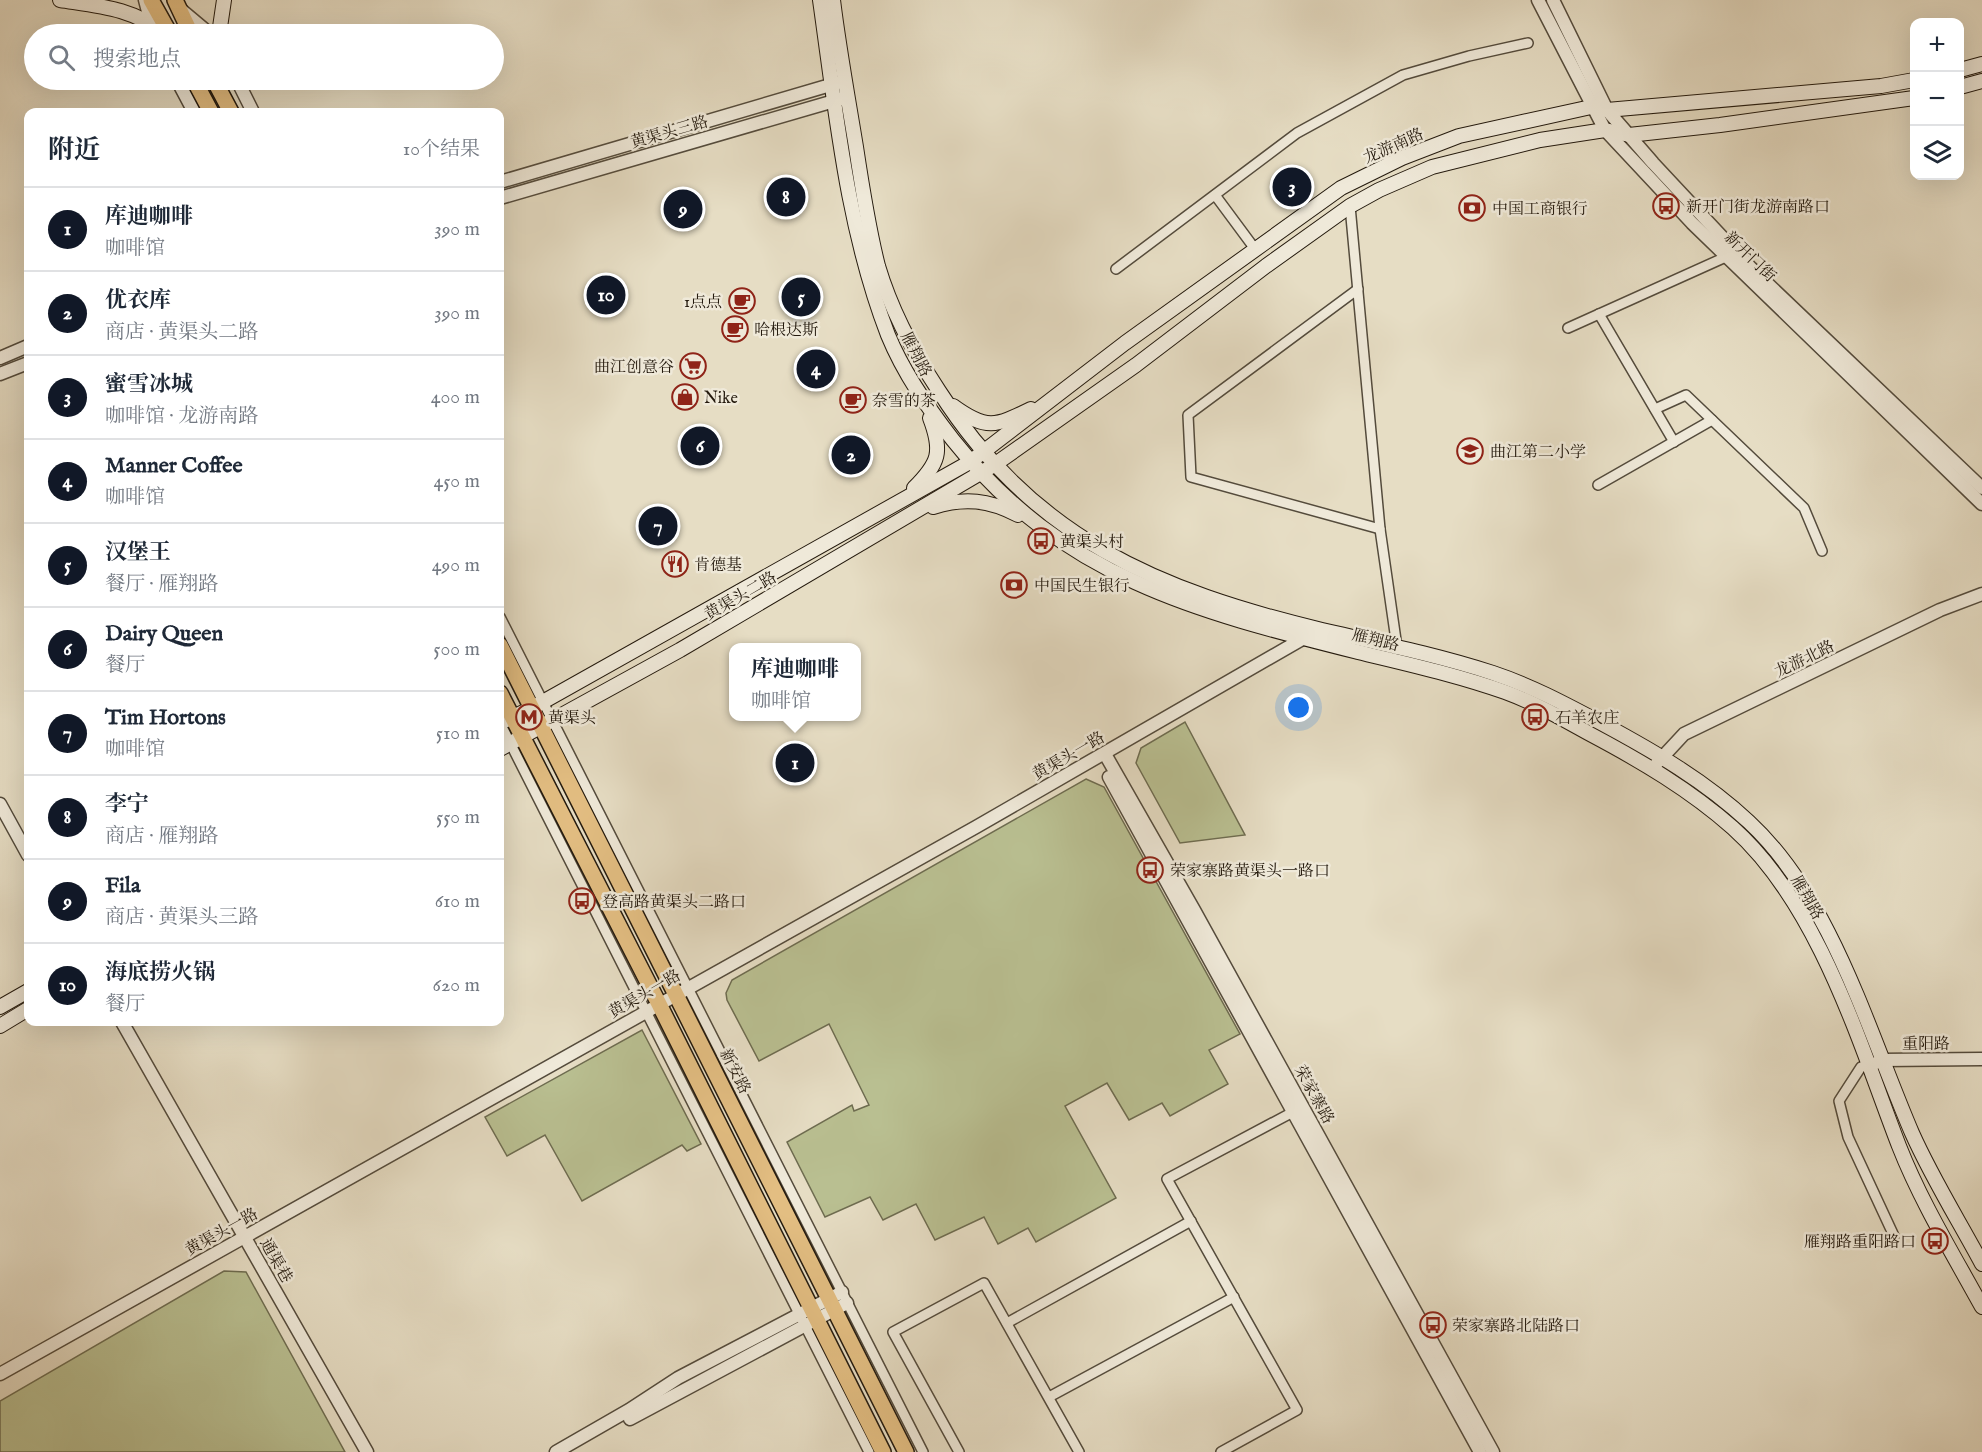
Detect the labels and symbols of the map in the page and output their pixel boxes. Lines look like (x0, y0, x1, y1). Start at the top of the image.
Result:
street label: 黄渠头三路 (628, 112, 711, 154)
street label: 龙游南路 (1361, 125, 1427, 169)
pin: 3 (1272, 164, 1312, 210)
pin: 8 (766, 174, 806, 220)
pin: 9 (664, 186, 702, 232)
bus stop icon: 新开门街龙游南路口 (1651, 191, 1681, 221)
bank icon: 中国工商银行 (1457, 193, 1487, 223)
place label: 新开门街龙游南路口 (1686, 198, 1830, 218)
place label: 中国工商银行 (1492, 200, 1588, 220)
street label: 新开门街 (1720, 228, 1780, 287)
pin: 10 (586, 272, 626, 318)
pin: 5 (782, 274, 820, 320)
cafe icon: 1点点 (727, 286, 757, 316)
place label: 1点点 (684, 293, 722, 313)
cafe icon: 哈根达斯 (720, 314, 750, 344)
place label: 哈根达斯 (754, 321, 818, 341)
street label: 雁翔路 (895, 329, 935, 381)
pin: 4 (796, 346, 836, 392)
supermarket icon: 曲江创意谷 (678, 351, 708, 381)
place label: 曲江创意谷 (594, 358, 674, 378)
shop icon: Nike (670, 382, 700, 412)
cafe icon: 奈雪的茶 (838, 385, 868, 415)
place label: Nike (704, 389, 738, 409)
place label: 奈雪的茶 (872, 392, 936, 412)
pin: 6 (680, 424, 720, 468)
pin: 2 (832, 432, 870, 478)
school or university icon: 曲江第二小学 (1455, 436, 1485, 466)
place label: 曲江第二小学 (1490, 443, 1586, 463)
pin: 7 (638, 504, 678, 548)
bus stop icon: 黄渠头村 (1026, 526, 1056, 556)
place label: 黄渠头村 (1060, 533, 1124, 553)
restaurant icon: 肯德基 (660, 549, 690, 579)
place label: 肯德基 (694, 556, 742, 576)
street label: 黄渠头二路 (701, 568, 781, 625)
bank icon: 中国民生银行 (999, 570, 1029, 600)
place label: 中国民生银行 (1034, 577, 1130, 597)
street label: 雁翔路 (1350, 625, 1401, 656)
street label: 龙游北路 (1772, 637, 1838, 683)
your location (1284, 693, 1313, 722)
metro station icon: 黄渠头 (514, 702, 544, 732)
bus stop icon: 石羊农庄 (1520, 702, 1550, 732)
place label: 黄渠头 (548, 709, 596, 729)
place label: 石羊农庄 (1555, 709, 1619, 729)
street label: 黄渠头一路 (1029, 728, 1109, 785)
pin: 1 (776, 740, 814, 786)
bus stop icon: 荣家寨路黄渠头一路口 (1135, 855, 1165, 885)
place label: 荣家寨路黄渠头一路口 (1170, 862, 1330, 882)
street label: 雁翔路 (1786, 872, 1827, 924)
bus stop icon: 登高路黄渠头二路口 (567, 886, 597, 916)
place label: 登高路黄渠头二路口 (602, 893, 746, 913)
street label: 黄渠头一路 (605, 966, 685, 1023)
street label: 重阳路 (1902, 1035, 1950, 1055)
street label: 新安路 (714, 1046, 754, 1098)
street label: 荣家寨路 (1289, 1062, 1338, 1128)
street label: 黄渠头一路 (182, 1205, 262, 1261)
bus stop icon: 雁翔路重阳路口 (1920, 1226, 1950, 1256)
place label: 雁翔路重阳路口 (1804, 1233, 1916, 1253)
street label: 通渠巷 (255, 1235, 296, 1287)
bus stop icon: 荣家寨路北陆路口 (1418, 1310, 1448, 1340)
place label: 荣家寨路北陆路口 (1452, 1317, 1580, 1337)

